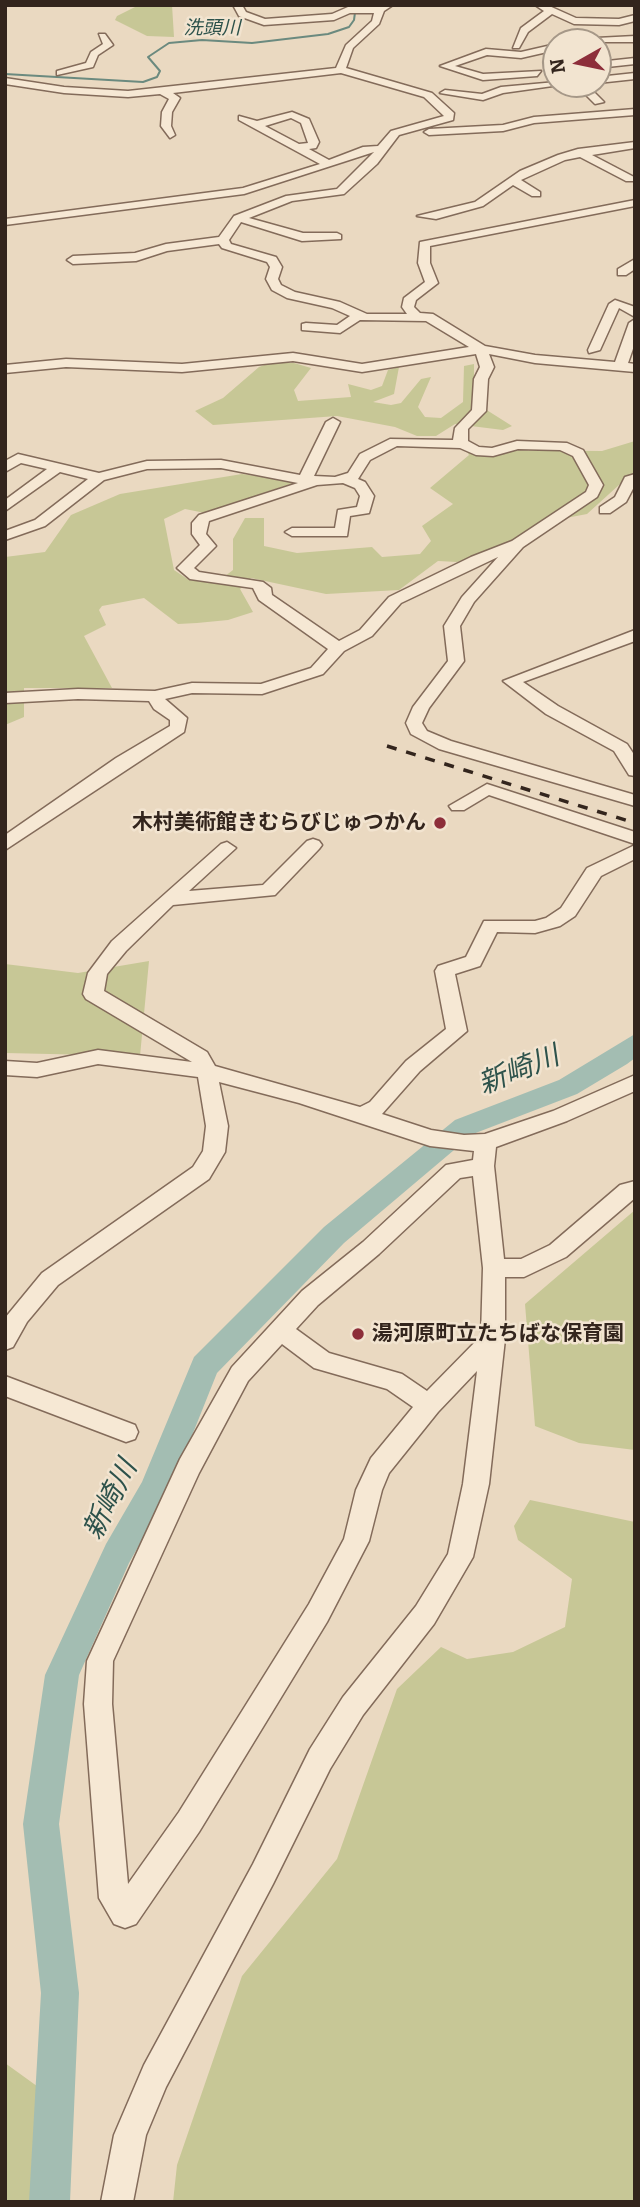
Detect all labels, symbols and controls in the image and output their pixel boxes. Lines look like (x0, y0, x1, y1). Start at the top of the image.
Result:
water label: 洗頭川 (184, 18, 240, 40)
north arrow (542, 28, 612, 98)
text: N (545, 57, 570, 75)
place label: 木村美術館きむらびじゅつかん (132, 810, 426, 836)
marker: 木村美術館きむらびじゅつかん (432, 815, 448, 831)
water label: 新崎川 (474, 1040, 564, 1102)
place label: 湯河原町立たちばな保育園 (372, 1321, 624, 1347)
marker: 湯河原町立たちばな保育園 (350, 1326, 366, 1342)
water label: 新崎川 (77, 1455, 145, 1545)

